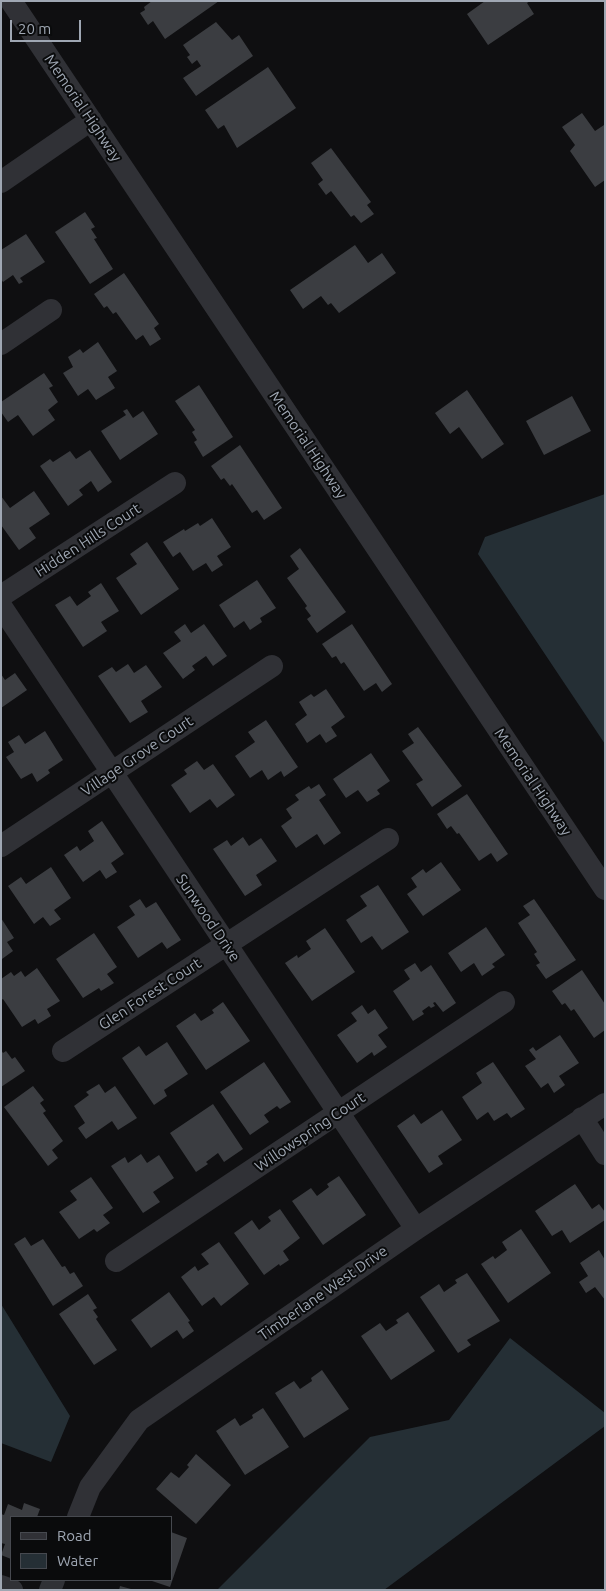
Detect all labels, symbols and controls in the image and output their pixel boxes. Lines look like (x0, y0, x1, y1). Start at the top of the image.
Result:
scale bar (12, 10, 84, 42)
text: 20 m (18, 20, 51, 37)
street label: Memorial Highway (41, 51, 125, 165)
street label: Memorial Highway (266, 388, 350, 502)
street label: Hidden Hills Court (32, 499, 144, 581)
street label: Village Grove Court (78, 712, 196, 800)
street label: Memorial Highway (491, 725, 575, 839)
street label: Sunwood Drive (172, 871, 244, 965)
street label: Glen Forest Court (95, 954, 205, 1034)
street label: Willowspring Court (251, 1088, 369, 1176)
street label: Timberlane West Drive (255, 1242, 391, 1344)
legend (10, 1516, 172, 1581)
text: Road (57, 1527, 92, 1544)
text: Water (57, 1552, 98, 1569)

